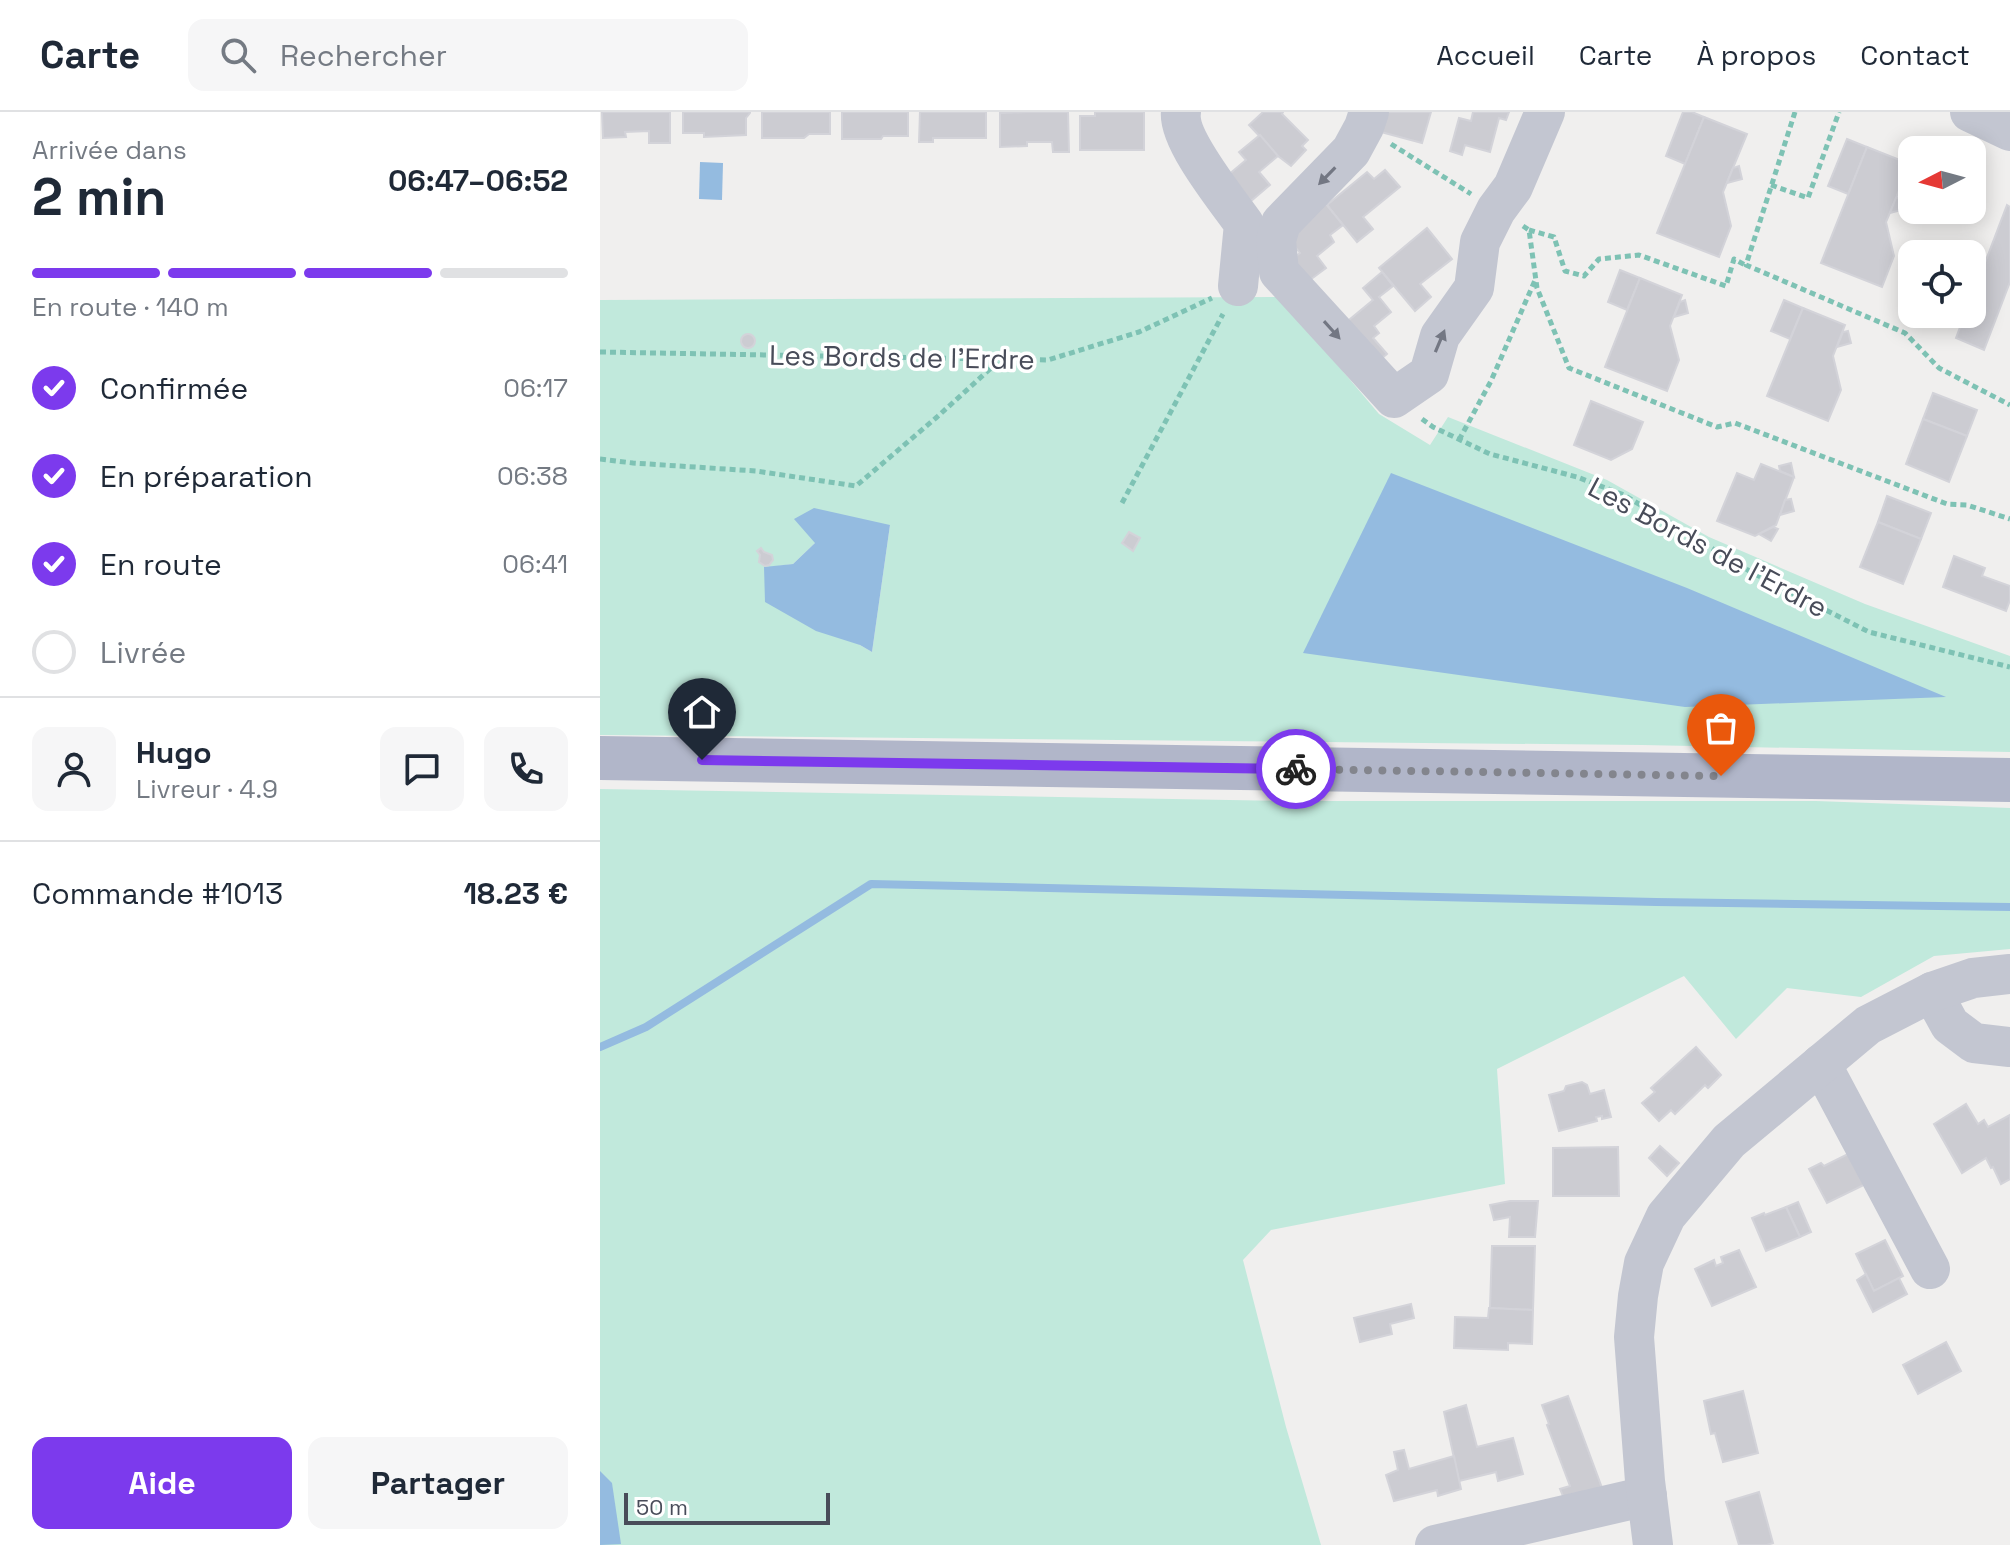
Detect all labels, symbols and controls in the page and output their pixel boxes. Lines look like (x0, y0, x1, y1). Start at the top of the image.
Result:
search box (188, 19, 748, 91)
text: Carte (40, 31, 140, 79)
icon: search (216, 33, 260, 77)
text: Rechercher (280, 36, 447, 75)
text: Accueil (1436, 37, 1535, 73)
text: Carte (1579, 37, 1652, 73)
text: À propos (1696, 37, 1816, 73)
text: Contact (1860, 37, 1970, 73)
text: Arrivée dans (32, 133, 187, 167)
north arrow (1898, 136, 1986, 224)
map controls (1898, 136, 1986, 328)
text: 06:47–06:52 (388, 161, 568, 200)
text: 2 min (32, 164, 166, 230)
one-way arrow (1318, 166, 1336, 185)
button: locate (1898, 240, 1986, 328)
text: En route · 140 m (32, 290, 229, 324)
one-way arrow (1323, 319, 1340, 339)
one-way arrow (1434, 329, 1447, 352)
street label: Les Bords de l'Erdre (769, 337, 1035, 377)
icon: check (32, 366, 76, 410)
text: Confirmée (100, 369, 248, 408)
text: 06:17 (503, 371, 568, 405)
icon: check (32, 454, 76, 498)
text: En préparation (100, 457, 313, 496)
text: 06:38 (497, 459, 568, 493)
street label: Les Bords de l'Erdre (1582, 469, 1834, 625)
icon: check (32, 542, 76, 586)
text: En route (100, 545, 222, 584)
text: 06:41 (502, 547, 568, 581)
text: Livrée (100, 633, 186, 672)
pin (668, 678, 736, 760)
icon: home (680, 690, 724, 734)
pin (1687, 694, 1755, 776)
icon: bag (1699, 706, 1743, 750)
button: person (32, 727, 116, 811)
button: chat (380, 727, 464, 811)
button: phone (484, 727, 568, 811)
courier (1256, 729, 1336, 809)
text: Hugo (136, 733, 212, 772)
icon: bike (1274, 747, 1318, 791)
text: Livreur · 4.9 (136, 772, 278, 806)
text: Commande #1013 (32, 874, 283, 913)
text: 18.23 € (463, 874, 568, 913)
button: Aide (32, 1437, 292, 1529)
button: Partager (308, 1437, 568, 1529)
scale bar (624, 1489, 830, 1525)
text: 50 m (636, 1493, 688, 1521)

